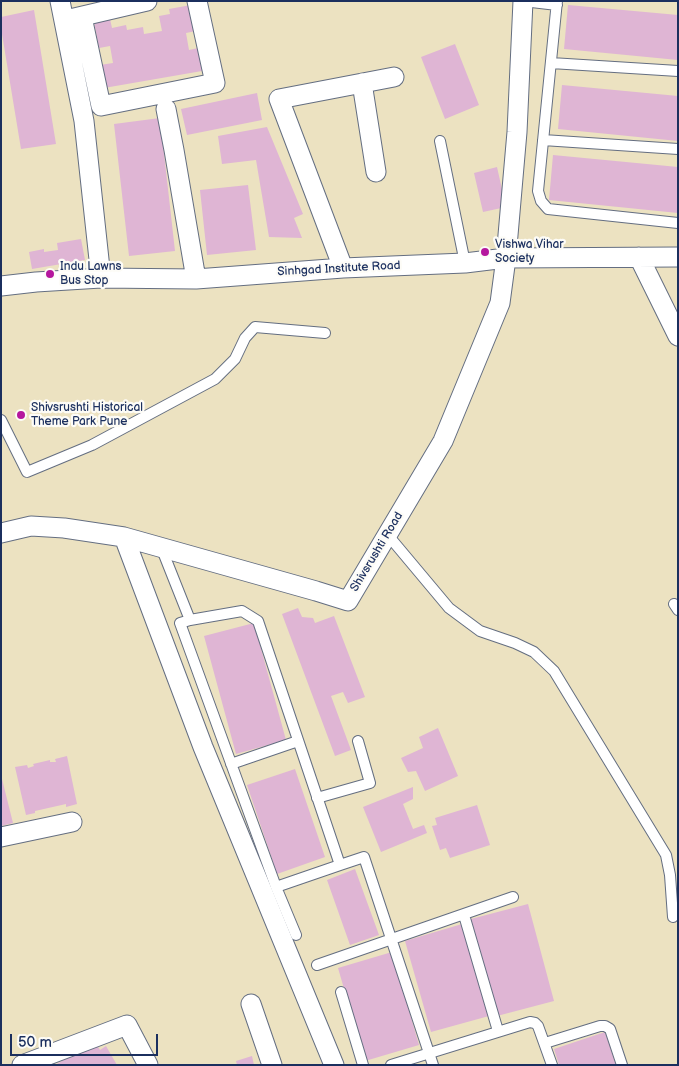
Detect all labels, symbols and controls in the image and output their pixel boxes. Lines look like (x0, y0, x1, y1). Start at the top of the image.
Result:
place label: Vishwa Vihar Society (495, 238, 564, 266)
marker: Vishwa Vihar Society (479, 246, 491, 258)
street label: Sinhgad Institute Road (277, 259, 401, 279)
place label: Indu Lawns Bus Stop (60, 260, 121, 288)
marker: Indu Lawns Bus Stop (44, 268, 56, 280)
place label: Shivsrushti Historical Theme Park Pune (31, 401, 143, 429)
marker: Shivsrushti Historical Theme Park Pune (15, 409, 27, 421)
street label: Shivsrushti Road (348, 510, 406, 594)
scale bar (12, 1024, 160, 1056)
text: 50 m (18, 1033, 52, 1052)

